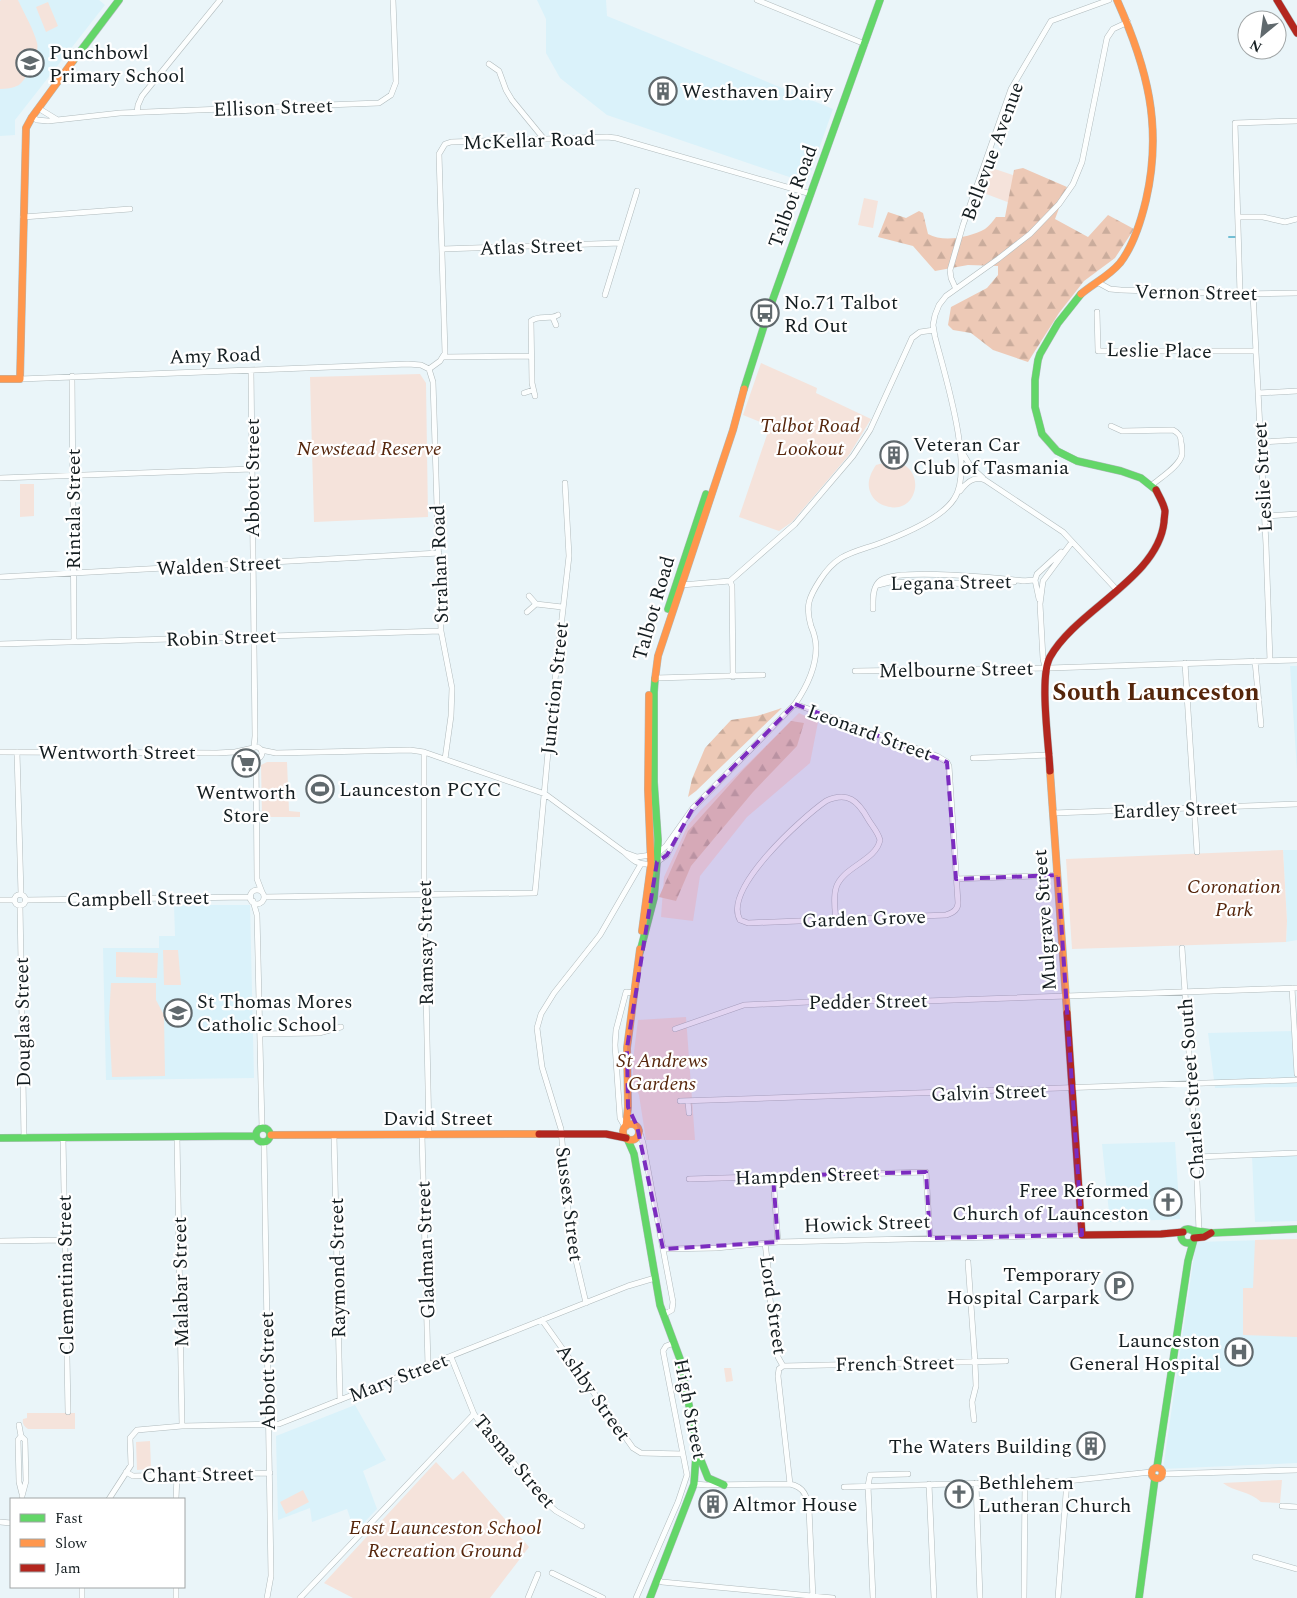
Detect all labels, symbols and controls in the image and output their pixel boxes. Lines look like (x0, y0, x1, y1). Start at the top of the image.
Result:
north arrow (1237, 10, 1287, 60)
text: N (1246, 34, 1266, 58)
place label: Punchbowl Primary School (49, 38, 185, 91)
school or university icon: Punchbowl Primary School (15, 48, 45, 78)
building icon: Westhaven Dairy (648, 76, 678, 106)
place label: Westhaven Dairy (682, 77, 834, 107)
street label: Bellevue Avenue (954, 78, 1032, 225)
street label: Ellison Street (213, 91, 333, 125)
street label: McKellar Road (463, 124, 596, 158)
street label: Talbot Road (760, 141, 825, 252)
street label: Atlas Street (479, 230, 583, 264)
street label: Vernon Street (1134, 277, 1258, 309)
place label: No.71 Talbot Rd Out (784, 288, 898, 341)
bus stop icon: No.71 Talbot Rd Out (750, 298, 780, 328)
street label: Leslie Place (1106, 335, 1212, 367)
street label: Amy Road (169, 339, 261, 373)
park label: Talbot Road Lookout (760, 411, 860, 464)
street label: Abbott Street (238, 418, 268, 538)
street label: Leslie Street (1245, 421, 1281, 533)
place label: Veteran Car Club of Tasmania (913, 430, 1069, 483)
park label: Newstead Reserve (296, 434, 442, 464)
building icon: Veteran Car Club of Tasmania (879, 440, 909, 470)
street label: Rintala Street (59, 448, 89, 570)
street label: Strahan Road (423, 504, 457, 624)
street label: Walden Street (156, 548, 282, 584)
street label: Talbot Road (625, 552, 683, 664)
street label: Legana Street (890, 567, 1012, 599)
street label: Junction Street (533, 620, 577, 756)
street label: Robin Street (165, 621, 277, 655)
street label: Melbourne Street (878, 654, 1034, 686)
district label: South Launceston (1052, 674, 1260, 712)
street label: Leonard Street (803, 696, 936, 769)
street label: Wentworth Street (38, 738, 196, 768)
supermarket icon: Wentworth Store (231, 748, 261, 778)
sports icon: Launceston PCYC (305, 774, 335, 804)
place label: Launceston PCYC (339, 775, 501, 805)
place label: Wentworth Store (196, 778, 296, 831)
street label: Eardley Street (1112, 793, 1238, 827)
street label: Mulgrave Street (1025, 848, 1065, 992)
park label: Coronation Park (1187, 872, 1281, 925)
street label: Ramsay Street (410, 880, 442, 1006)
street label: Campbell Street (66, 883, 210, 915)
street label: Garden Grove (802, 902, 927, 936)
street label: Douglas Street (7, 957, 39, 1087)
street label: Pedder Street (808, 986, 928, 1018)
place label: St Thomas Mores Catholic School (197, 987, 353, 1040)
street label: Charles Street South (1171, 997, 1213, 1181)
school or university icon: St Thomas Mores Catholic School (163, 998, 193, 1028)
park label: St Andrews Gardens (616, 1046, 708, 1099)
street label: Galvin Street (931, 1076, 1047, 1110)
street label: David Street (383, 1104, 493, 1134)
street label: Sussex Street (547, 1145, 591, 1263)
street label: Hampden Street (734, 1158, 880, 1194)
place label: Free Reformed Church of Launceston (952, 1176, 1149, 1229)
street label: Gladman Street (409, 1180, 443, 1320)
church icon: Free Reformed Church of Launceston (1153, 1187, 1183, 1217)
street label: Clementina Street (50, 1194, 82, 1356)
street label: Raymond Street (322, 1197, 354, 1339)
street label: Howick Street (803, 1207, 931, 1241)
street label: Malabar Street (165, 1216, 197, 1348)
street label: Lord Street (751, 1254, 795, 1357)
place label: Temporary Hospital Carpark (947, 1260, 1101, 1313)
parking icon: Temporary Hospital Carpark (1104, 1271, 1134, 1301)
street label: Abbott Street (252, 1311, 284, 1431)
place label: Launceston General Hospital (1069, 1326, 1220, 1379)
hospital icon: Launceston General Hospital (1224, 1337, 1254, 1367)
street label: Ashby Street (548, 1338, 638, 1448)
street label: Mary Street (344, 1345, 452, 1411)
street label: French Street (835, 1348, 955, 1380)
street label: High Street (666, 1356, 715, 1462)
street label: Tasma Street (466, 1408, 563, 1516)
building icon: The Waters Building (1076, 1431, 1106, 1461)
place label: The Waters Building (888, 1432, 1072, 1462)
street label: Chant Street (142, 1459, 254, 1491)
place label: Bethlehem Lutheran Church (978, 1468, 1131, 1521)
church icon: Bethlehem Lutheran Church (944, 1479, 974, 1509)
building icon: Altmor House (698, 1489, 728, 1519)
place label: Altmor House (732, 1490, 857, 1520)
legend (10, 1498, 185, 1588)
text: Fast (55, 1507, 83, 1530)
park label: East Launceston School Recreation Ground (349, 1513, 541, 1566)
text: Slow (55, 1532, 87, 1555)
text: Jam (55, 1557, 81, 1580)

